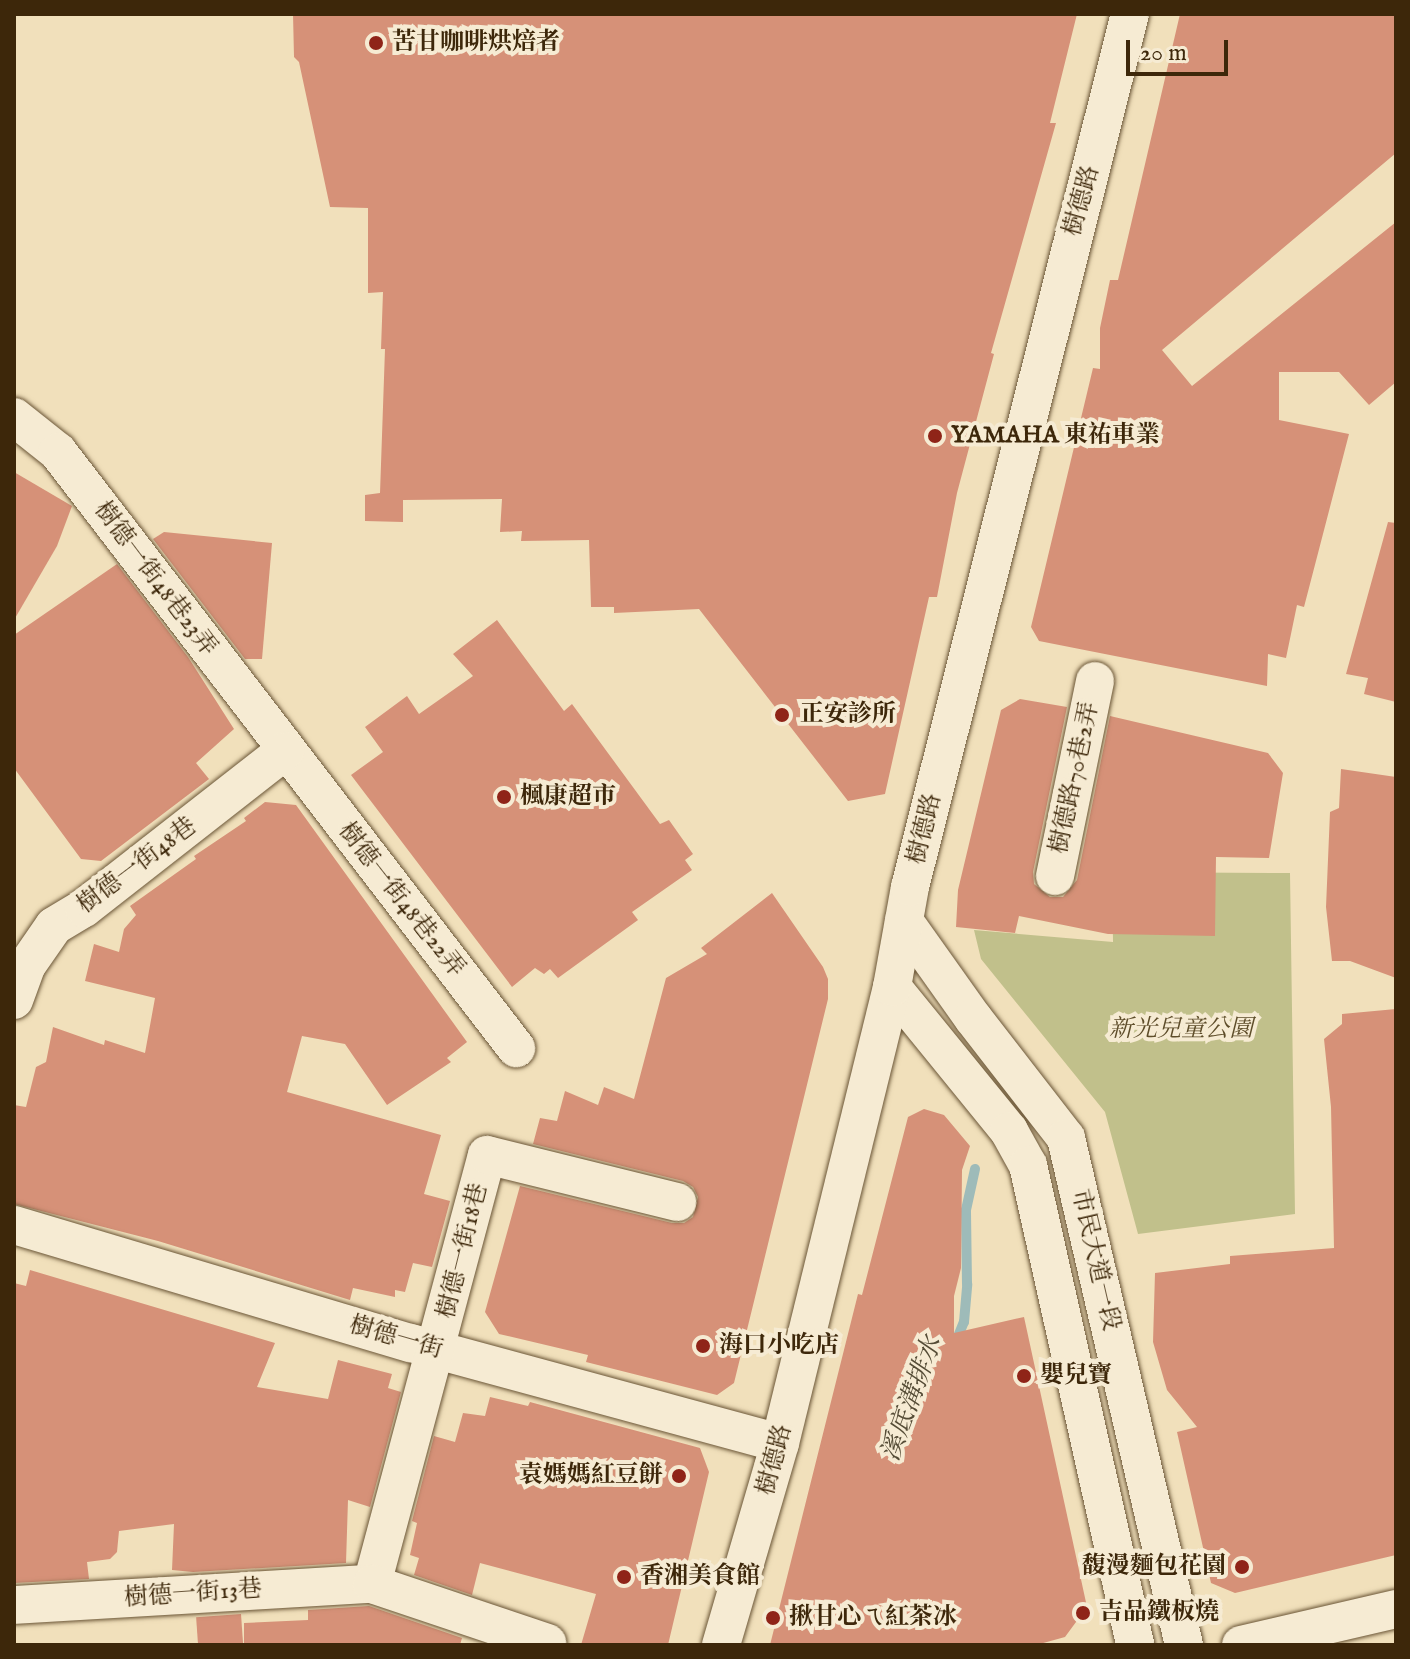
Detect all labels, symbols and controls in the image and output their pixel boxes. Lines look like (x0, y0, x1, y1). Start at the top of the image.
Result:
scale bar (1130, 24, 1232, 74)
place label: 苦甘咖啡烘焙者 (392, 29, 560, 57)
marker: 苦甘咖啡烘焙者 (367, 34, 385, 52)
text: 20 m (1140, 38, 1187, 69)
street label: 樹德路 (1058, 162, 1106, 240)
place label: YAMAHA 東祐車業 (951, 422, 1160, 450)
marker: YAMAHA 東祐車業 (926, 427, 944, 445)
street label: 樹德一街48巷23弄 (88, 496, 222, 662)
street label: 樹德路70巷2弄 (1045, 700, 1105, 856)
place label: 正安診所 (800, 701, 896, 729)
marker: 正安診所 (771, 704, 793, 726)
place label: 楓康超市 (520, 783, 616, 811)
marker: 楓康超市 (495, 788, 513, 806)
street label: 樹德路 (902, 791, 948, 867)
street label: 樹德一街48巷 (72, 812, 202, 920)
street label: 樹德一街48巷22弄 (332, 817, 470, 983)
park label: 新光兒童公園 (1109, 1016, 1253, 1044)
street label: 樹德一街18巷 (432, 1180, 494, 1322)
street label: 市民大道一段 (1065, 1187, 1125, 1333)
street label: 樹德一街 (346, 1311, 446, 1365)
place label: 海口小吃店 (719, 1332, 839, 1360)
water label: 溪底溝排水 (875, 1333, 949, 1465)
marker: 海口小吃店 (694, 1337, 712, 1355)
place label: 嬰兒寶 (1040, 1362, 1112, 1390)
marker: 嬰兒寶 (1015, 1367, 1033, 1385)
street label: 樹德路 (752, 1421, 798, 1499)
place label: 袁媽媽紅豆餅 (519, 1462, 663, 1490)
marker: 袁媽媽紅豆餅 (670, 1467, 688, 1485)
place label: 馥漫麵包花園 (1082, 1553, 1226, 1581)
marker: 馥漫麵包花園 (1233, 1558, 1251, 1576)
place label: 香湘美食館 (640, 1563, 760, 1591)
marker: 香湘美食館 (615, 1568, 633, 1586)
street label: 樹德一街13巷 (123, 1575, 263, 1613)
place label: 吉品鐵板燒 (1099, 1599, 1219, 1627)
place label: 揪甘心ㄟ紅茶冰 (789, 1604, 957, 1632)
marker: 吉品鐵板燒 (1074, 1604, 1092, 1622)
marker: 揪甘心ㄟ紅茶冰 (764, 1609, 782, 1627)

